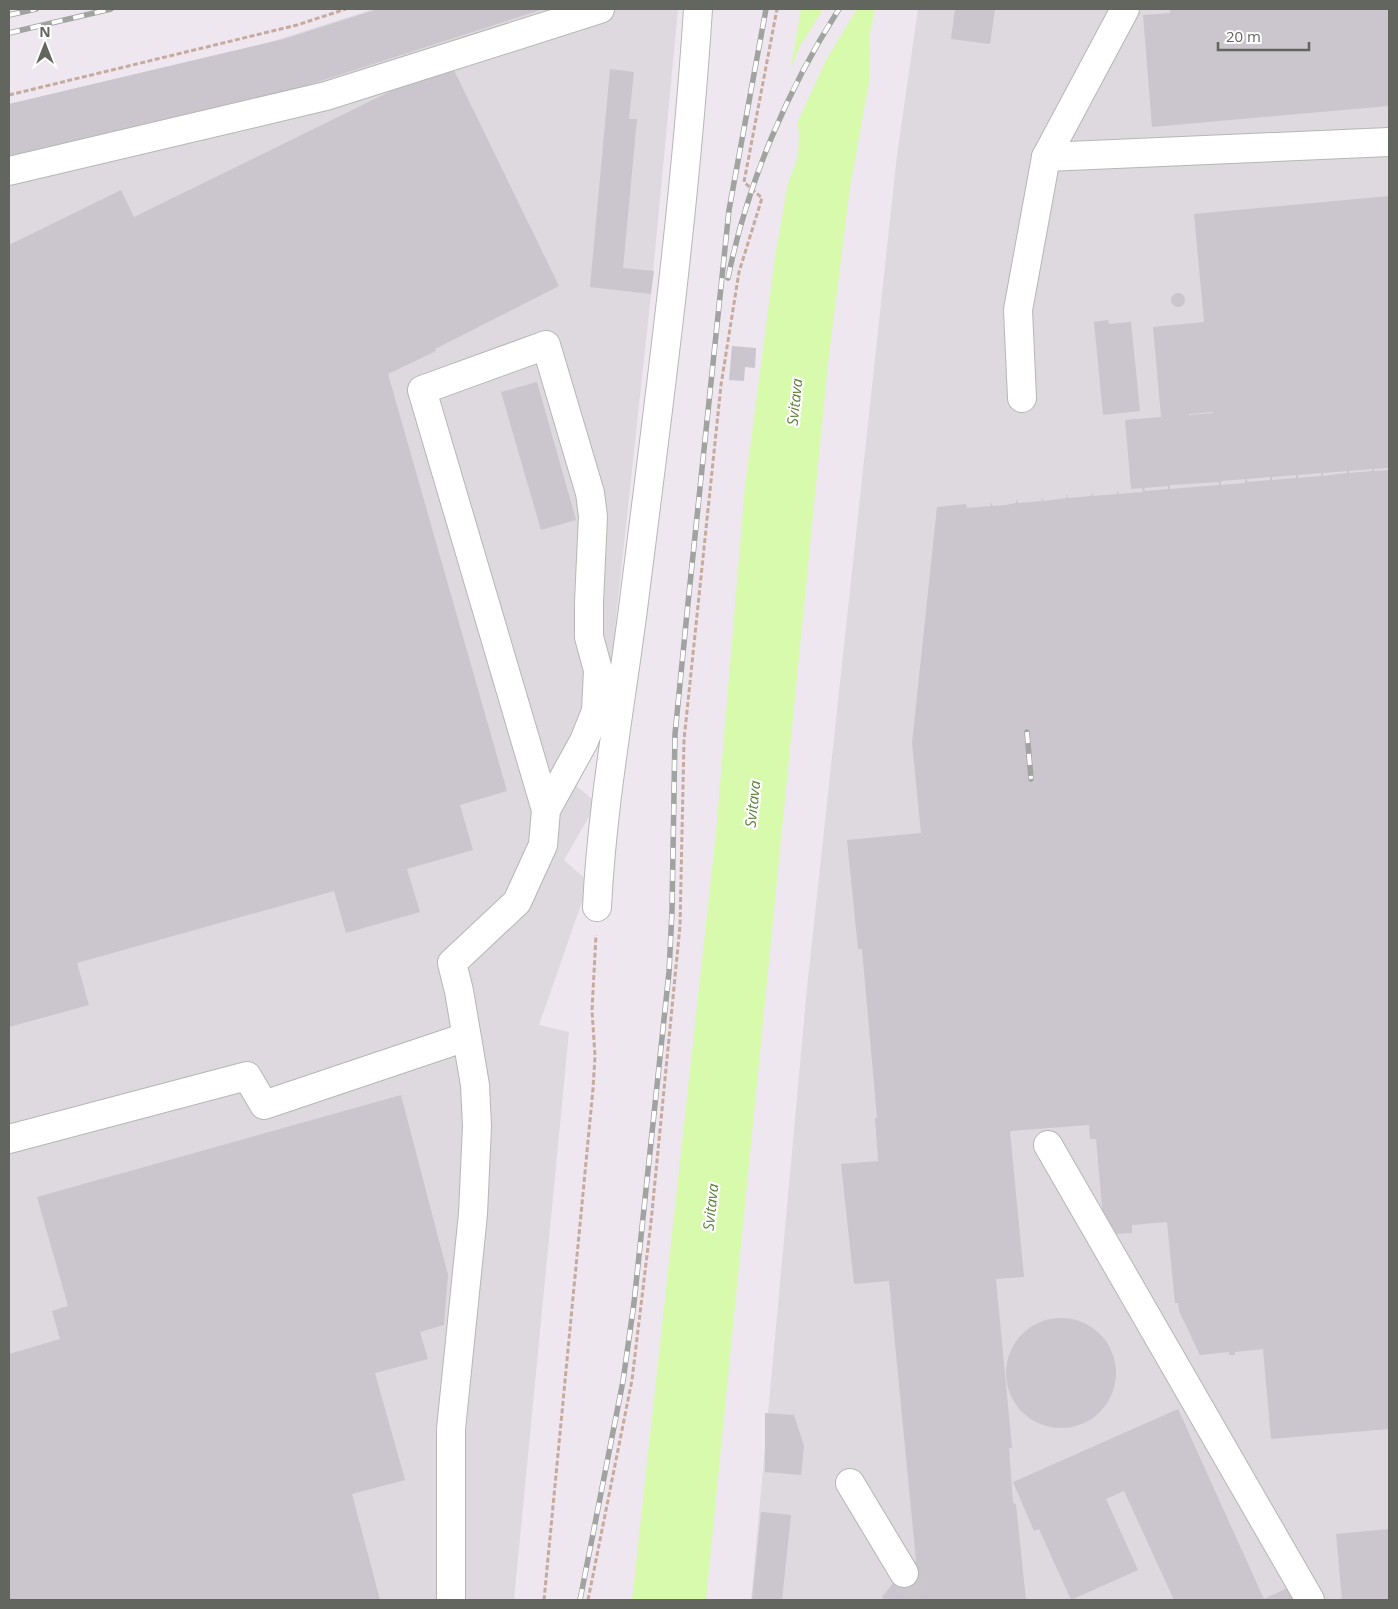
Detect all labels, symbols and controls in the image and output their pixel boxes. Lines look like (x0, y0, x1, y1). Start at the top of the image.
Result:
north arrow (20, 20, 70, 70)
scale bar (1218, 20, 1309, 52)
text: N (39, 22, 51, 41)
text: 20 m (1226, 26, 1261, 46)
water label: Svitava (782, 377, 806, 426)
water label: Svitava (740, 779, 764, 828)
water label: Svitava (698, 1182, 722, 1231)

